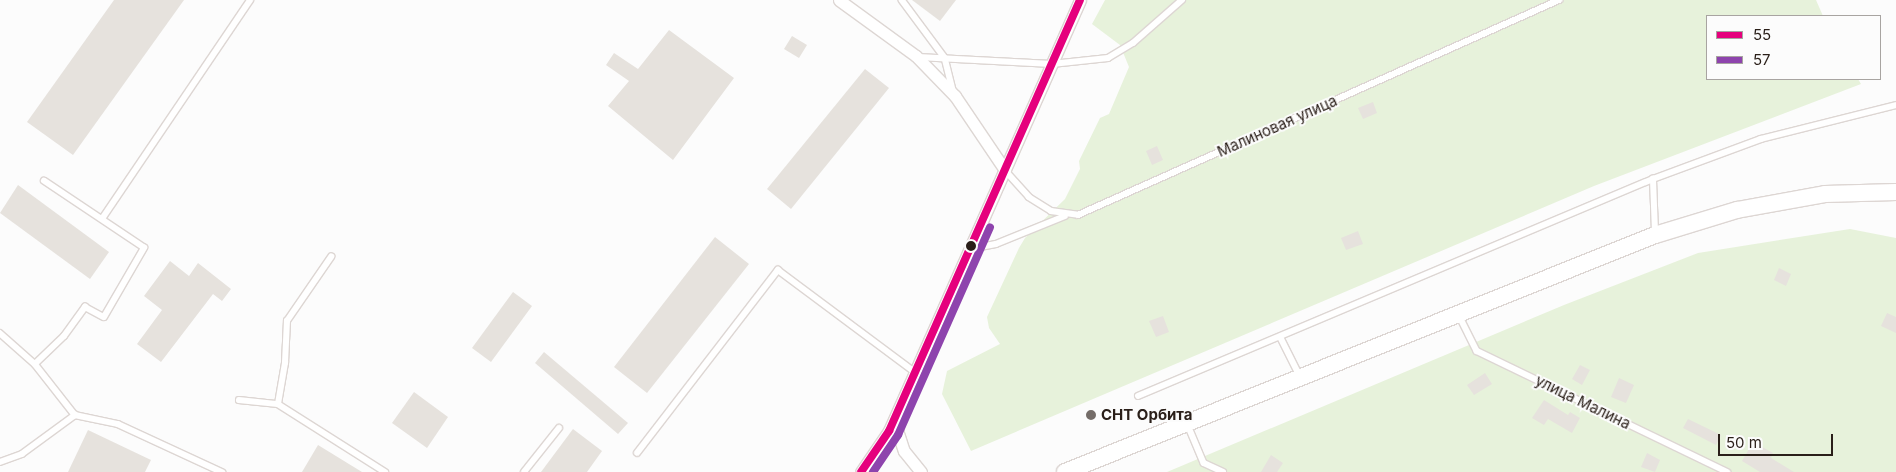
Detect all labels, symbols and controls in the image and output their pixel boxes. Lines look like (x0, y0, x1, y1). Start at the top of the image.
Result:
legend (1706, 15, 1881, 80)
text: 55 (1753, 25, 1771, 44)
text: 57 (1753, 50, 1771, 69)
street label: Малиновая улица (1214, 91, 1340, 161)
unlabelled marker (966, 241, 976, 251)
street label: улица Малина (1532, 371, 1634, 433)
place label: СНТ Орбита (1101, 406, 1193, 424)
marker: СНТ Орбита (1085, 409, 1097, 421)
scale bar (1721, 424, 1836, 456)
text: 50 m (1726, 433, 1762, 452)

